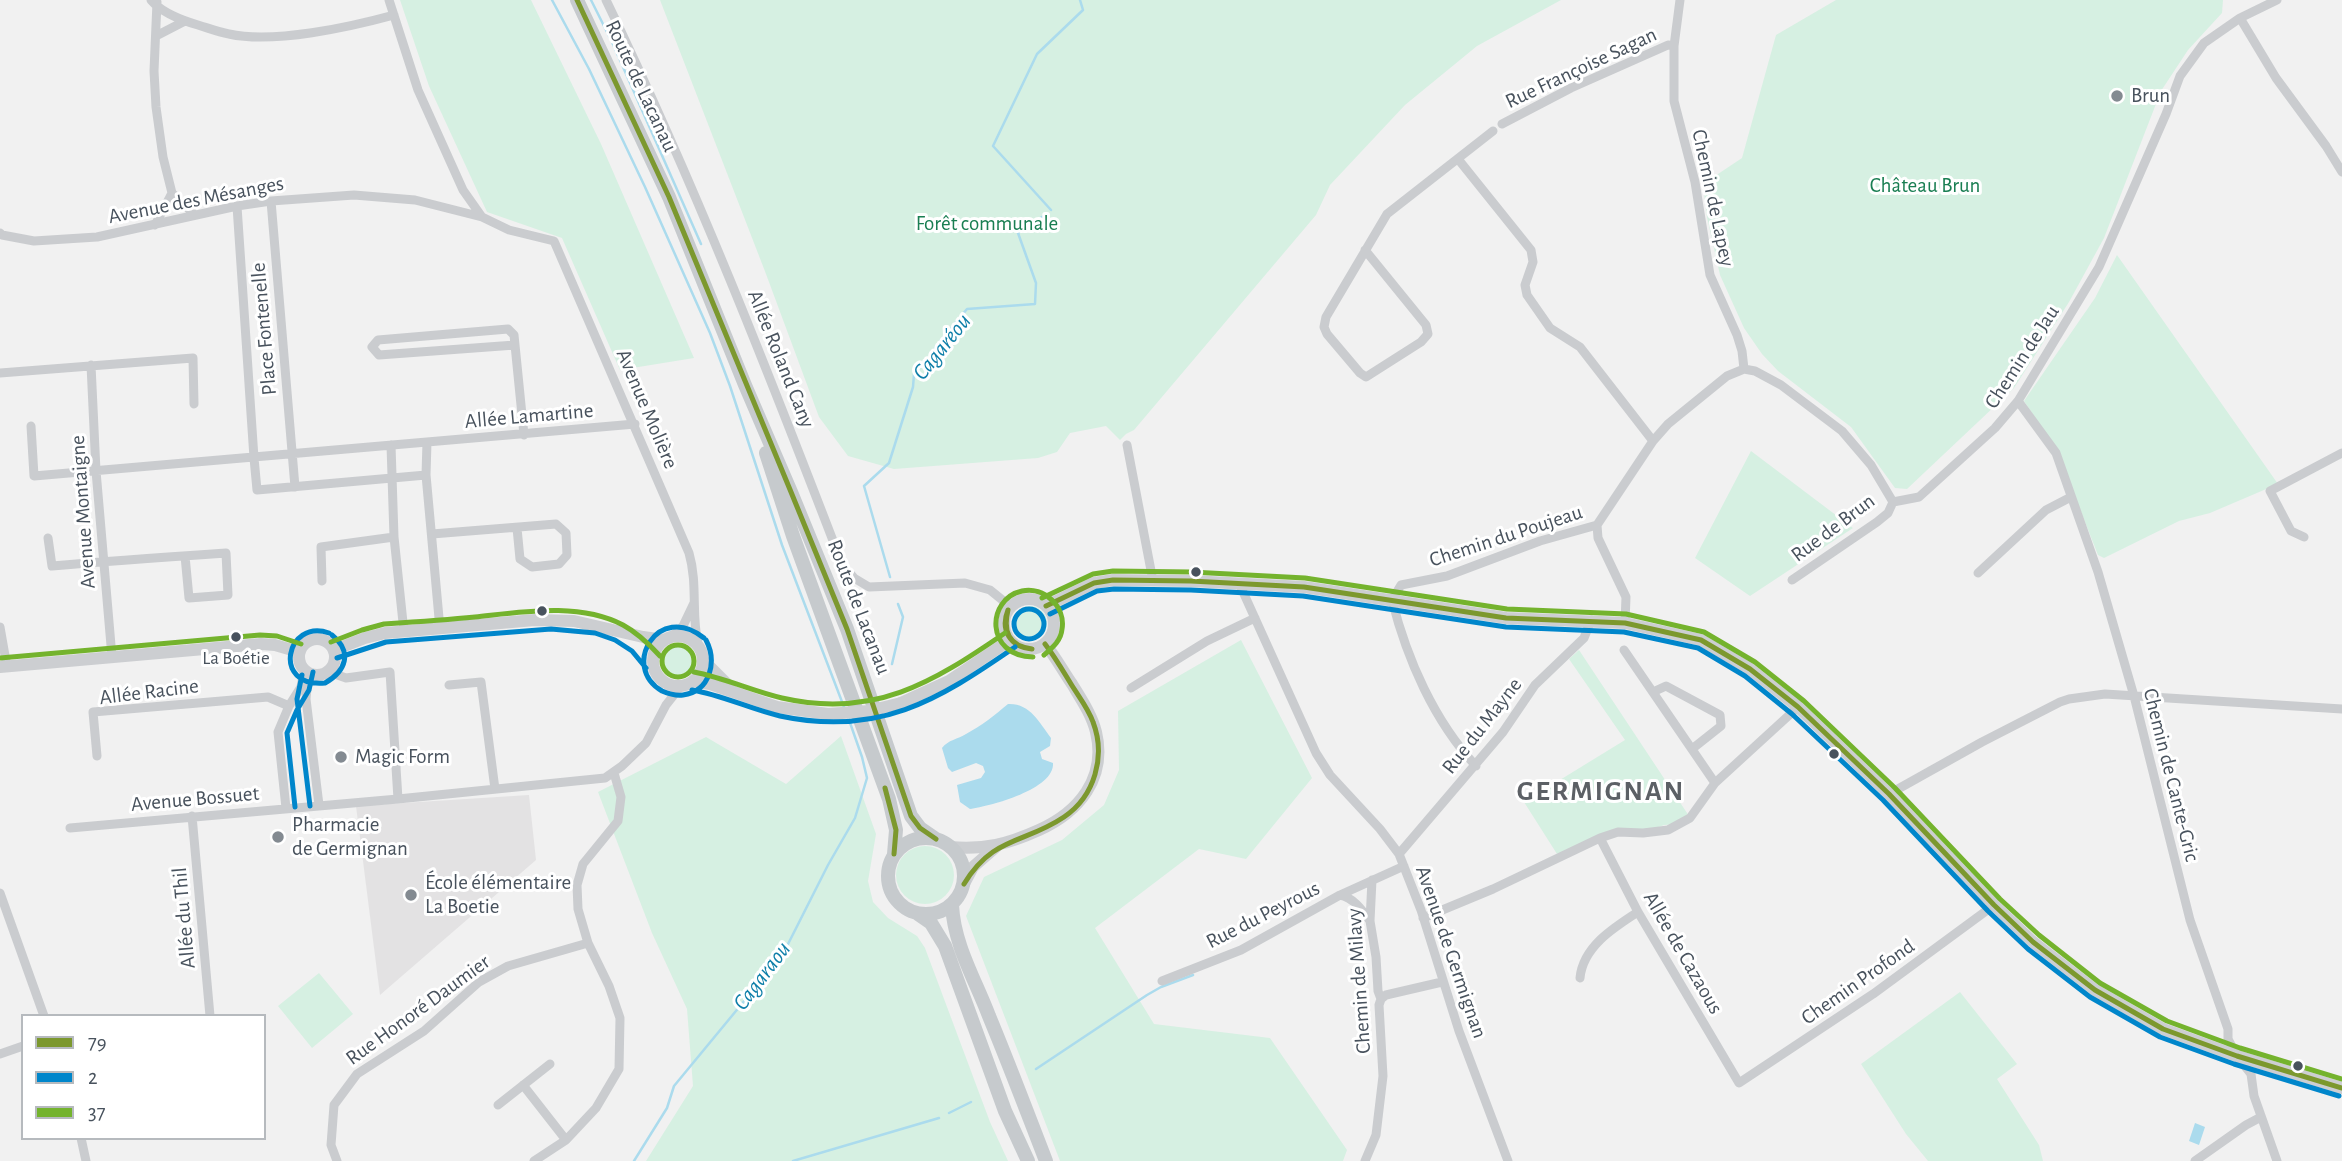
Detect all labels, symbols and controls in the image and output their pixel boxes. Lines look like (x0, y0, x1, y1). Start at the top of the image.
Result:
street label: Route de Lacanau (599, 16, 683, 156)
street label: Rue Françoise Sagan (1501, 22, 1661, 114)
place label: Brun (2131, 83, 2170, 109)
marker: Brun (2109, 88, 2125, 104)
street label: Chemin de Lapey (1686, 127, 1740, 269)
street label: Avenue des Mésanges (106, 171, 286, 229)
park label: Château Brun (1870, 173, 1980, 199)
park label: Forêt communale (916, 211, 1058, 237)
street label: Place Fontenelle (246, 262, 282, 396)
street label: Allée Roland Cany (742, 286, 820, 432)
street label: Chemin de Jau (1979, 301, 2065, 413)
water label: Cagaréou (907, 308, 977, 386)
street label: Avenue Molière (610, 345, 684, 473)
street label: Allée Lamartine (464, 398, 594, 434)
street label: Avenue Montaigne (65, 434, 101, 590)
street label: Rue de Brun (1786, 488, 1880, 568)
street label: Chemin du Poujeau (1426, 499, 1586, 573)
street label: Route de Lacanau (822, 536, 896, 678)
unlabelled marker (1189, 565, 1203, 579)
unlabelled marker (535, 604, 549, 618)
marker: La Boétie (229, 630, 243, 644)
place label: La Boétie (202, 647, 270, 669)
street label: Allée Racine (98, 673, 200, 711)
street label: Rue du Mayne (1437, 673, 1527, 779)
street label: Chemin de Cante-Gric (2137, 686, 2205, 864)
place label: Magic Form (355, 744, 450, 770)
unlabelled marker (1827, 747, 1841, 761)
marker: Magic Form (333, 749, 349, 765)
district label: GERMIGNAN (1518, 775, 1684, 809)
street label: Avenue Bossuet (130, 781, 260, 817)
place label: Pharmacie de Germignan (292, 812, 408, 862)
marker: Pharmacie de Germignan (270, 829, 286, 845)
street label: Avenue de Germignan (1410, 863, 1492, 1041)
street label: Allée du Thil (167, 866, 201, 970)
place label: École élémentaire La Boetie (425, 870, 571, 920)
street label: Rue du Peyrous (1202, 876, 1324, 954)
marker: École élémentaire La Boetie (403, 887, 419, 903)
street label: Allée de Cazaous (1638, 887, 1728, 1019)
street label: Chemin de Milavy (1341, 907, 1377, 1055)
street label: Chemin Profond (1796, 934, 1920, 1030)
water label: Cagaraou (727, 936, 797, 1016)
street label: Rue Honoré Daumier (341, 949, 495, 1071)
legend (21, 1014, 266, 1140)
text: 79 (88, 1032, 107, 1053)
unlabelled marker (2291, 1059, 2305, 1073)
text: 2 (88, 1067, 98, 1088)
text: 37 (88, 1102, 105, 1123)

